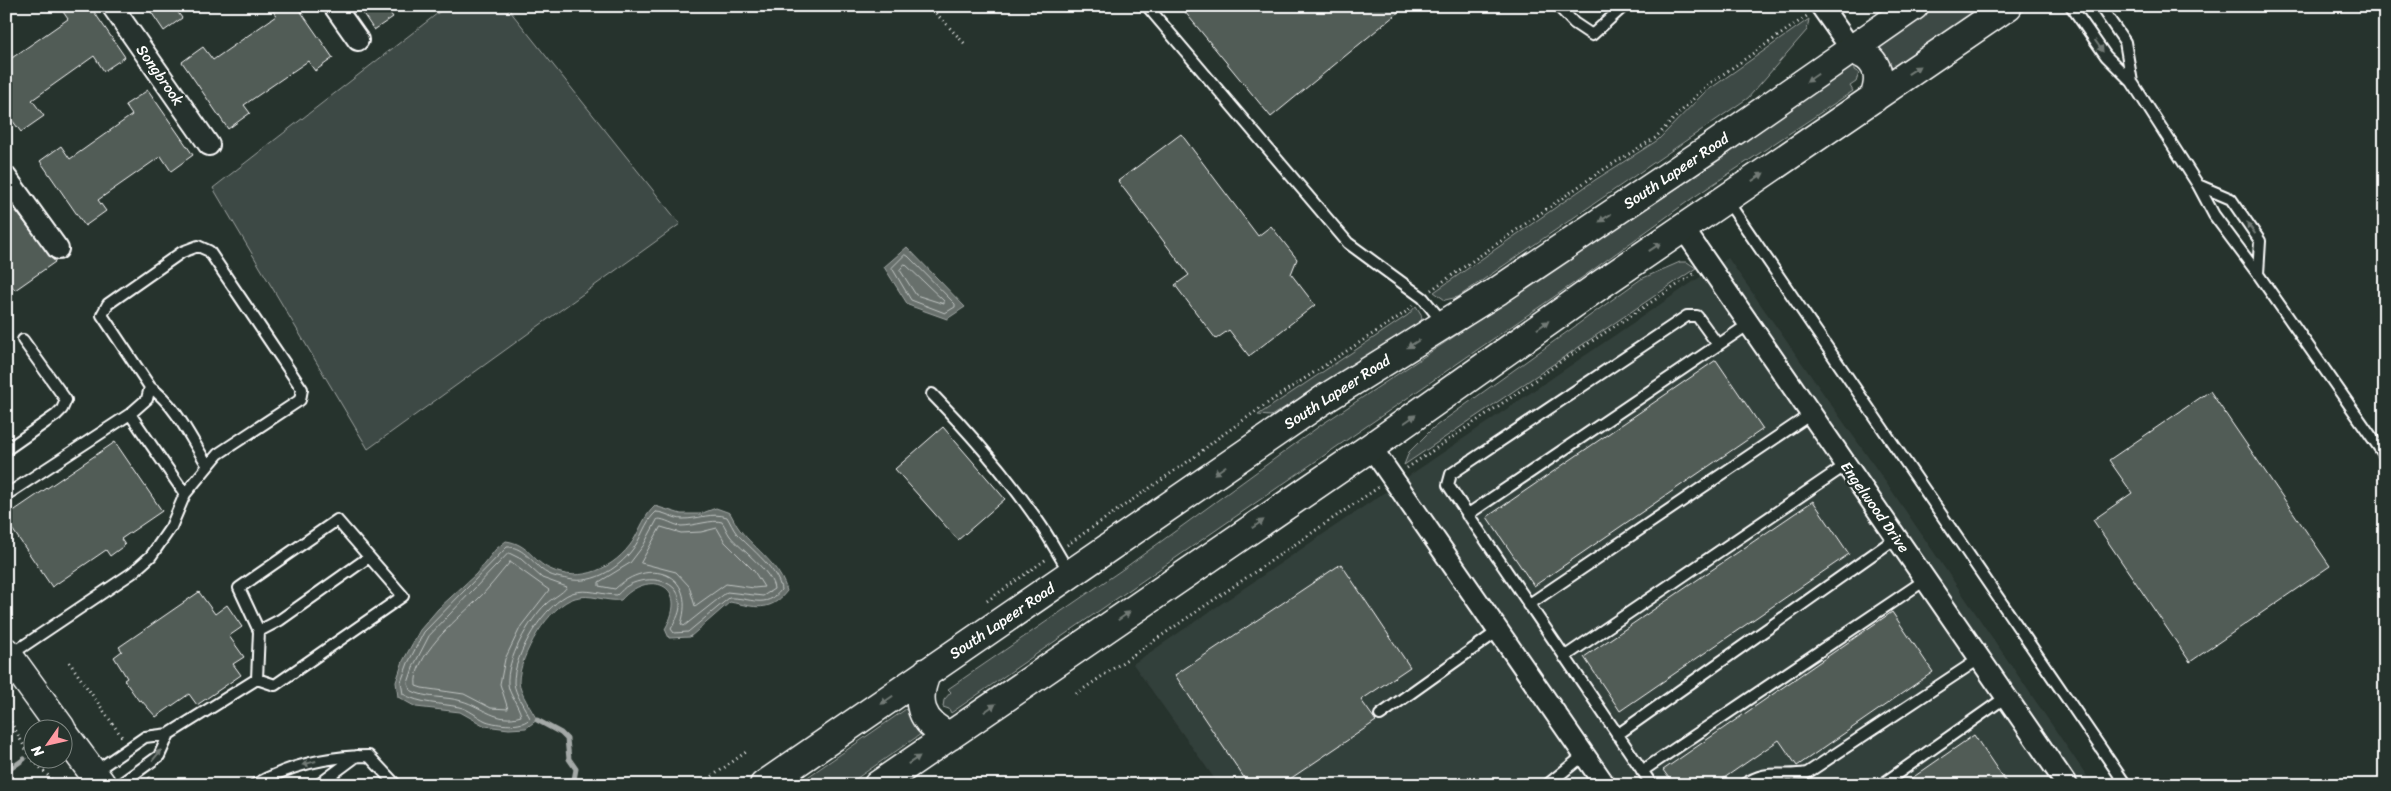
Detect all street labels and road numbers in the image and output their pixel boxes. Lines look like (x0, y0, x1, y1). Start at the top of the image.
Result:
street label: Songbrook (129, 39, 191, 111)
street label: South Lapeer Road (1618, 125, 1735, 216)
street label: South Lapeer Road (1278, 347, 1397, 436)
street label: Engelwood Drive (1834, 456, 1917, 559)
street label: South Lapeer Road (944, 575, 1061, 666)

